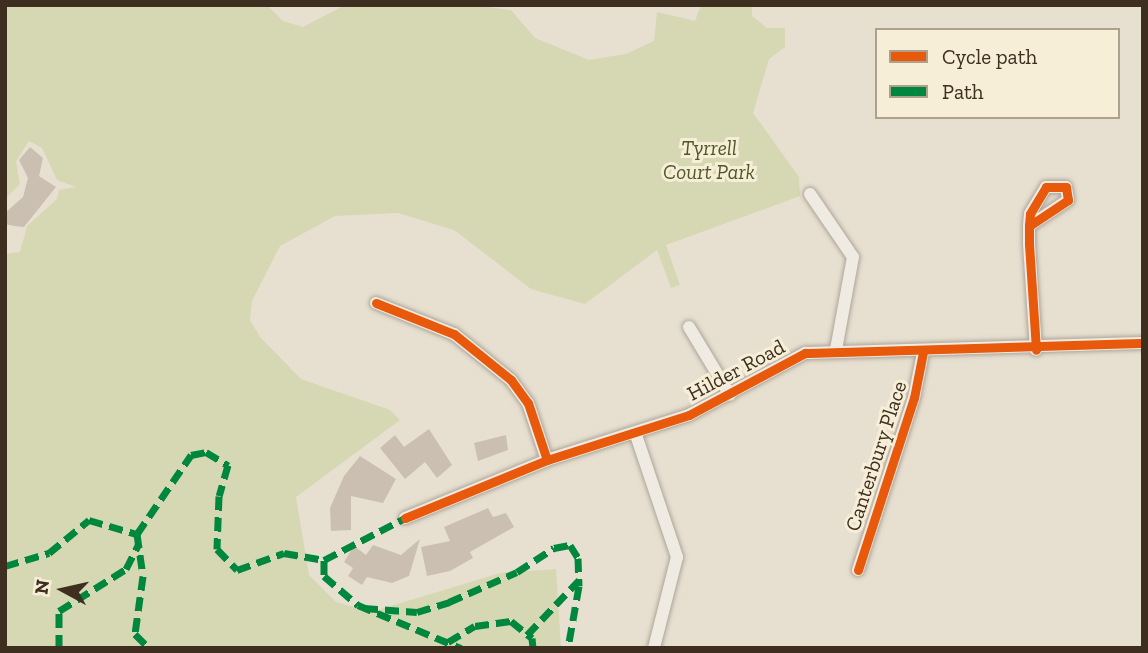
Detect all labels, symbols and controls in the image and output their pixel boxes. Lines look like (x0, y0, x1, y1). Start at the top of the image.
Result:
legend (875, 28, 1120, 119)
text: Cycle path (942, 44, 1037, 69)
text: Path (942, 79, 984, 104)
park label: Tyrrell Court Park (663, 135, 755, 185)
street label: Hilder Road (683, 334, 789, 406)
street label: Canterbury Place (840, 378, 912, 534)
north arrow (28, 555, 98, 625)
text: N (29, 578, 54, 596)

